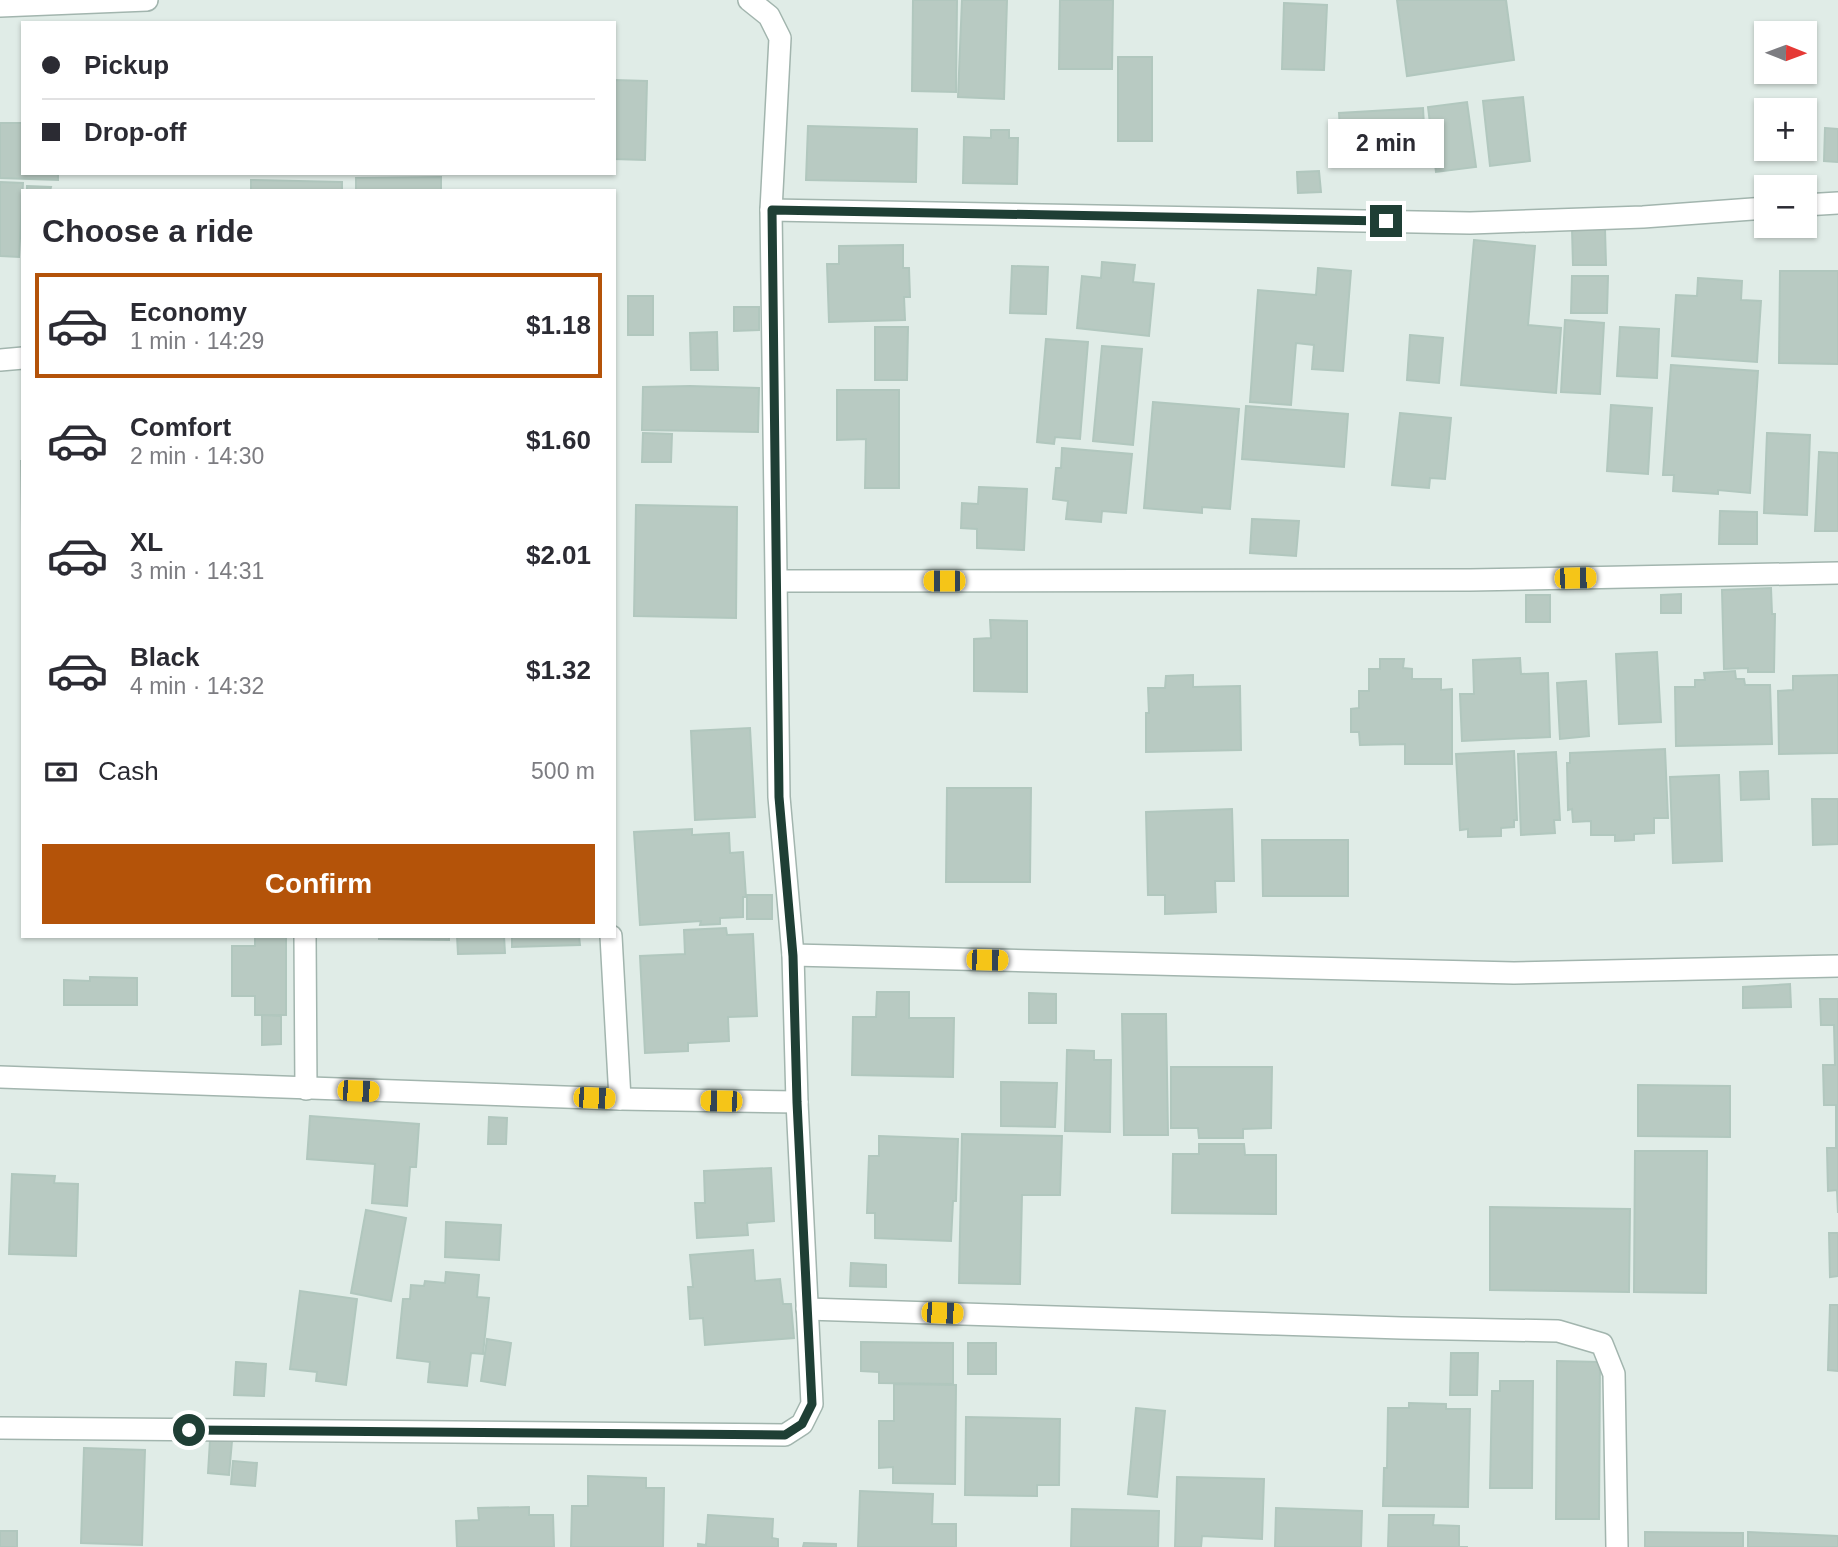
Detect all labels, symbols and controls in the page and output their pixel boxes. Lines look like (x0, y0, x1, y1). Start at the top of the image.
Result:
north arrow (1754, 21, 1816, 84)
map controls (1754, 21, 1817, 238)
text: Pickup (84, 50, 169, 80)
button: + (1754, 98, 1817, 161)
text: Drop-off (84, 117, 187, 147)
callout: 2 min (1328, 120, 1444, 168)
text: 2 min (1356, 130, 1416, 156)
button: − (1754, 175, 1817, 238)
route end (1370, 205, 1402, 237)
text: Choose a ride (42, 213, 254, 249)
icon: car (46, 294, 109, 357)
text: Economy (130, 297, 247, 327)
text: $1.18 (526, 310, 591, 340)
text: 1 min · 14:29 (130, 328, 264, 354)
icon: car (46, 409, 109, 472)
text: Comfort (130, 412, 231, 442)
text: $1.60 (526, 425, 591, 455)
text: 2 min · 14:30 (130, 443, 264, 469)
icon: car (46, 524, 109, 587)
text: XL (130, 527, 163, 557)
text: $2.01 (526, 540, 591, 570)
text: 3 min · 14:31 (130, 558, 264, 584)
car (1554, 567, 1597, 589)
car (924, 571, 966, 592)
icon: car (46, 639, 109, 702)
text: Black (130, 642, 199, 672)
text: $1.32 (526, 655, 591, 685)
text: 4 min · 14:32 (130, 673, 264, 699)
icon: cash (42, 753, 80, 791)
text: Cash (98, 756, 159, 786)
text: 500 m (531, 758, 595, 784)
button: Confirm (42, 844, 595, 924)
car (966, 949, 1009, 971)
car (337, 1080, 380, 1102)
car (573, 1087, 616, 1109)
car (700, 1090, 743, 1112)
car (921, 1302, 964, 1324)
route start (173, 1414, 205, 1446)

